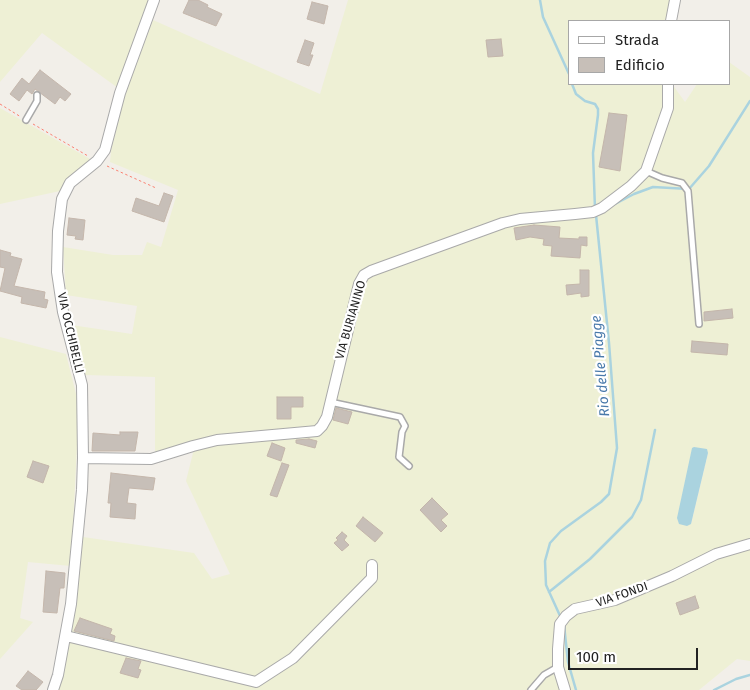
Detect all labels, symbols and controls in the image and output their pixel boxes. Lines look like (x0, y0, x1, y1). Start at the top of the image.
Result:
legend (568, 20, 730, 85)
text: Strada (615, 31, 659, 49)
text: Edificio (615, 56, 665, 74)
street label: VIA BURIANINO (333, 279, 369, 361)
street label: VIA OCCHIBELLI (54, 291, 86, 375)
water label: Rio delle Piagge (588, 315, 614, 417)
street label: VIA FONDI (594, 579, 650, 611)
scale bar (570, 638, 700, 670)
text: 100 m (576, 648, 616, 666)

